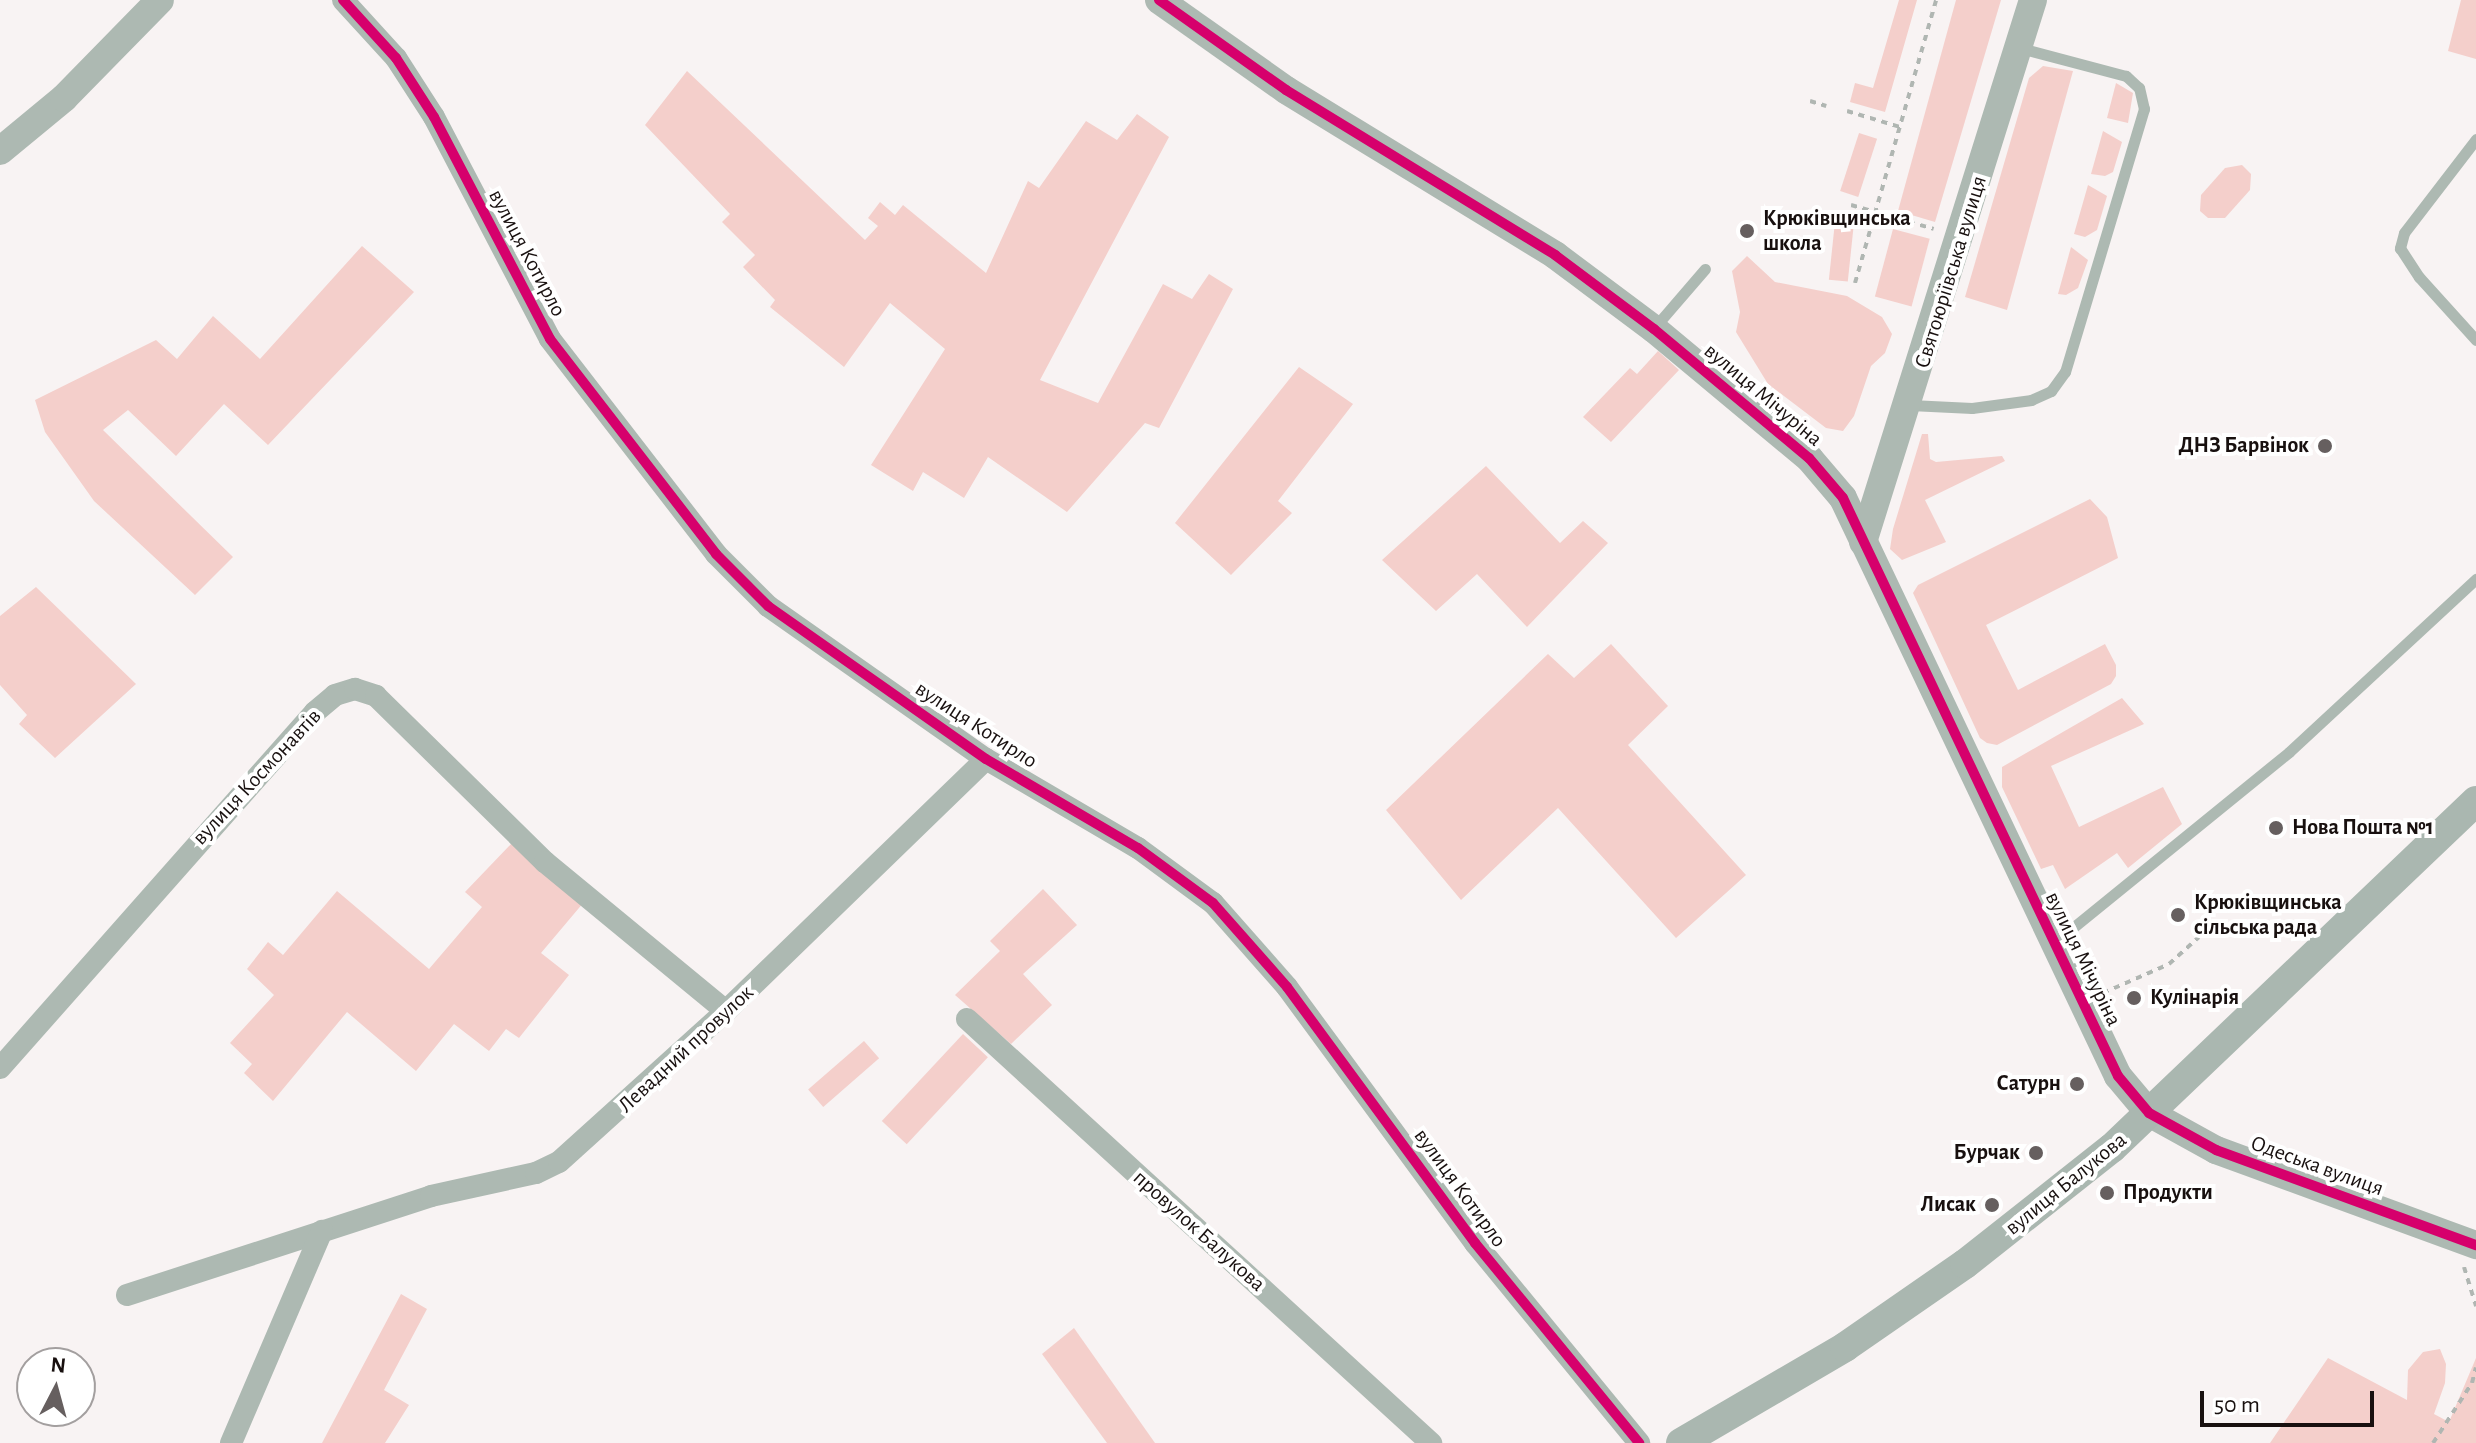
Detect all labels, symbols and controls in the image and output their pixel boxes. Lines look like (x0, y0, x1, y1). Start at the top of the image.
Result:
street label: Святоюріївська вулиця (1909, 173, 1993, 371)
street label: вулиця Котирло (482, 185, 572, 321)
place label: Крюківщинська школа (1763, 205, 1911, 256)
marker: Крюківщинська школа (1738, 222, 1756, 240)
street label: вулиця Мічуріна (1698, 338, 1828, 452)
place label: ДНЗ Барвінок (2178, 433, 2309, 459)
marker: ДНЗ Барвінок (2316, 437, 2334, 455)
street label: вулиця Котирло (910, 676, 1042, 774)
street label: вулиця Космонавтів (187, 703, 327, 851)
place label: Нова Пошта №1 (2292, 815, 2434, 841)
marker: Нова Пошта №1 (2267, 819, 2285, 837)
street label: вулиця Мічуріна (2039, 887, 2127, 1031)
place label: Крюківщинська сільська рада (2194, 889, 2342, 940)
marker: Крюківщинська сільська рада (2169, 906, 2187, 924)
street label: Левадний провулок (613, 980, 759, 1118)
place label: Кулінарія (2150, 985, 2239, 1011)
marker: Кулінарія (2125, 989, 2143, 1007)
place label: Сатурн (1997, 1071, 2061, 1097)
marker: Сатурн (2068, 1075, 2086, 1093)
street label: вулиця Котирло (1408, 1123, 1512, 1253)
street label: вулиця Балукова (2000, 1127, 2132, 1241)
street label: Одеська вулиця (2247, 1130, 2387, 1202)
place label: Бурчак (1953, 1140, 2020, 1166)
marker: Бурчак (2027, 1144, 2045, 1162)
street label: провулок Балукова (1127, 1165, 1271, 1297)
place label: Продукти (2123, 1180, 2213, 1206)
marker: Продукти (2098, 1184, 2116, 1202)
place label: Лисак (1920, 1192, 1976, 1218)
marker: Лисак (1983, 1196, 2001, 1214)
north arrow (16, 1347, 96, 1427)
text: N (50, 1353, 67, 1377)
scale bar (2204, 1375, 2378, 1425)
text: 50 m (2214, 1393, 2260, 1417)

